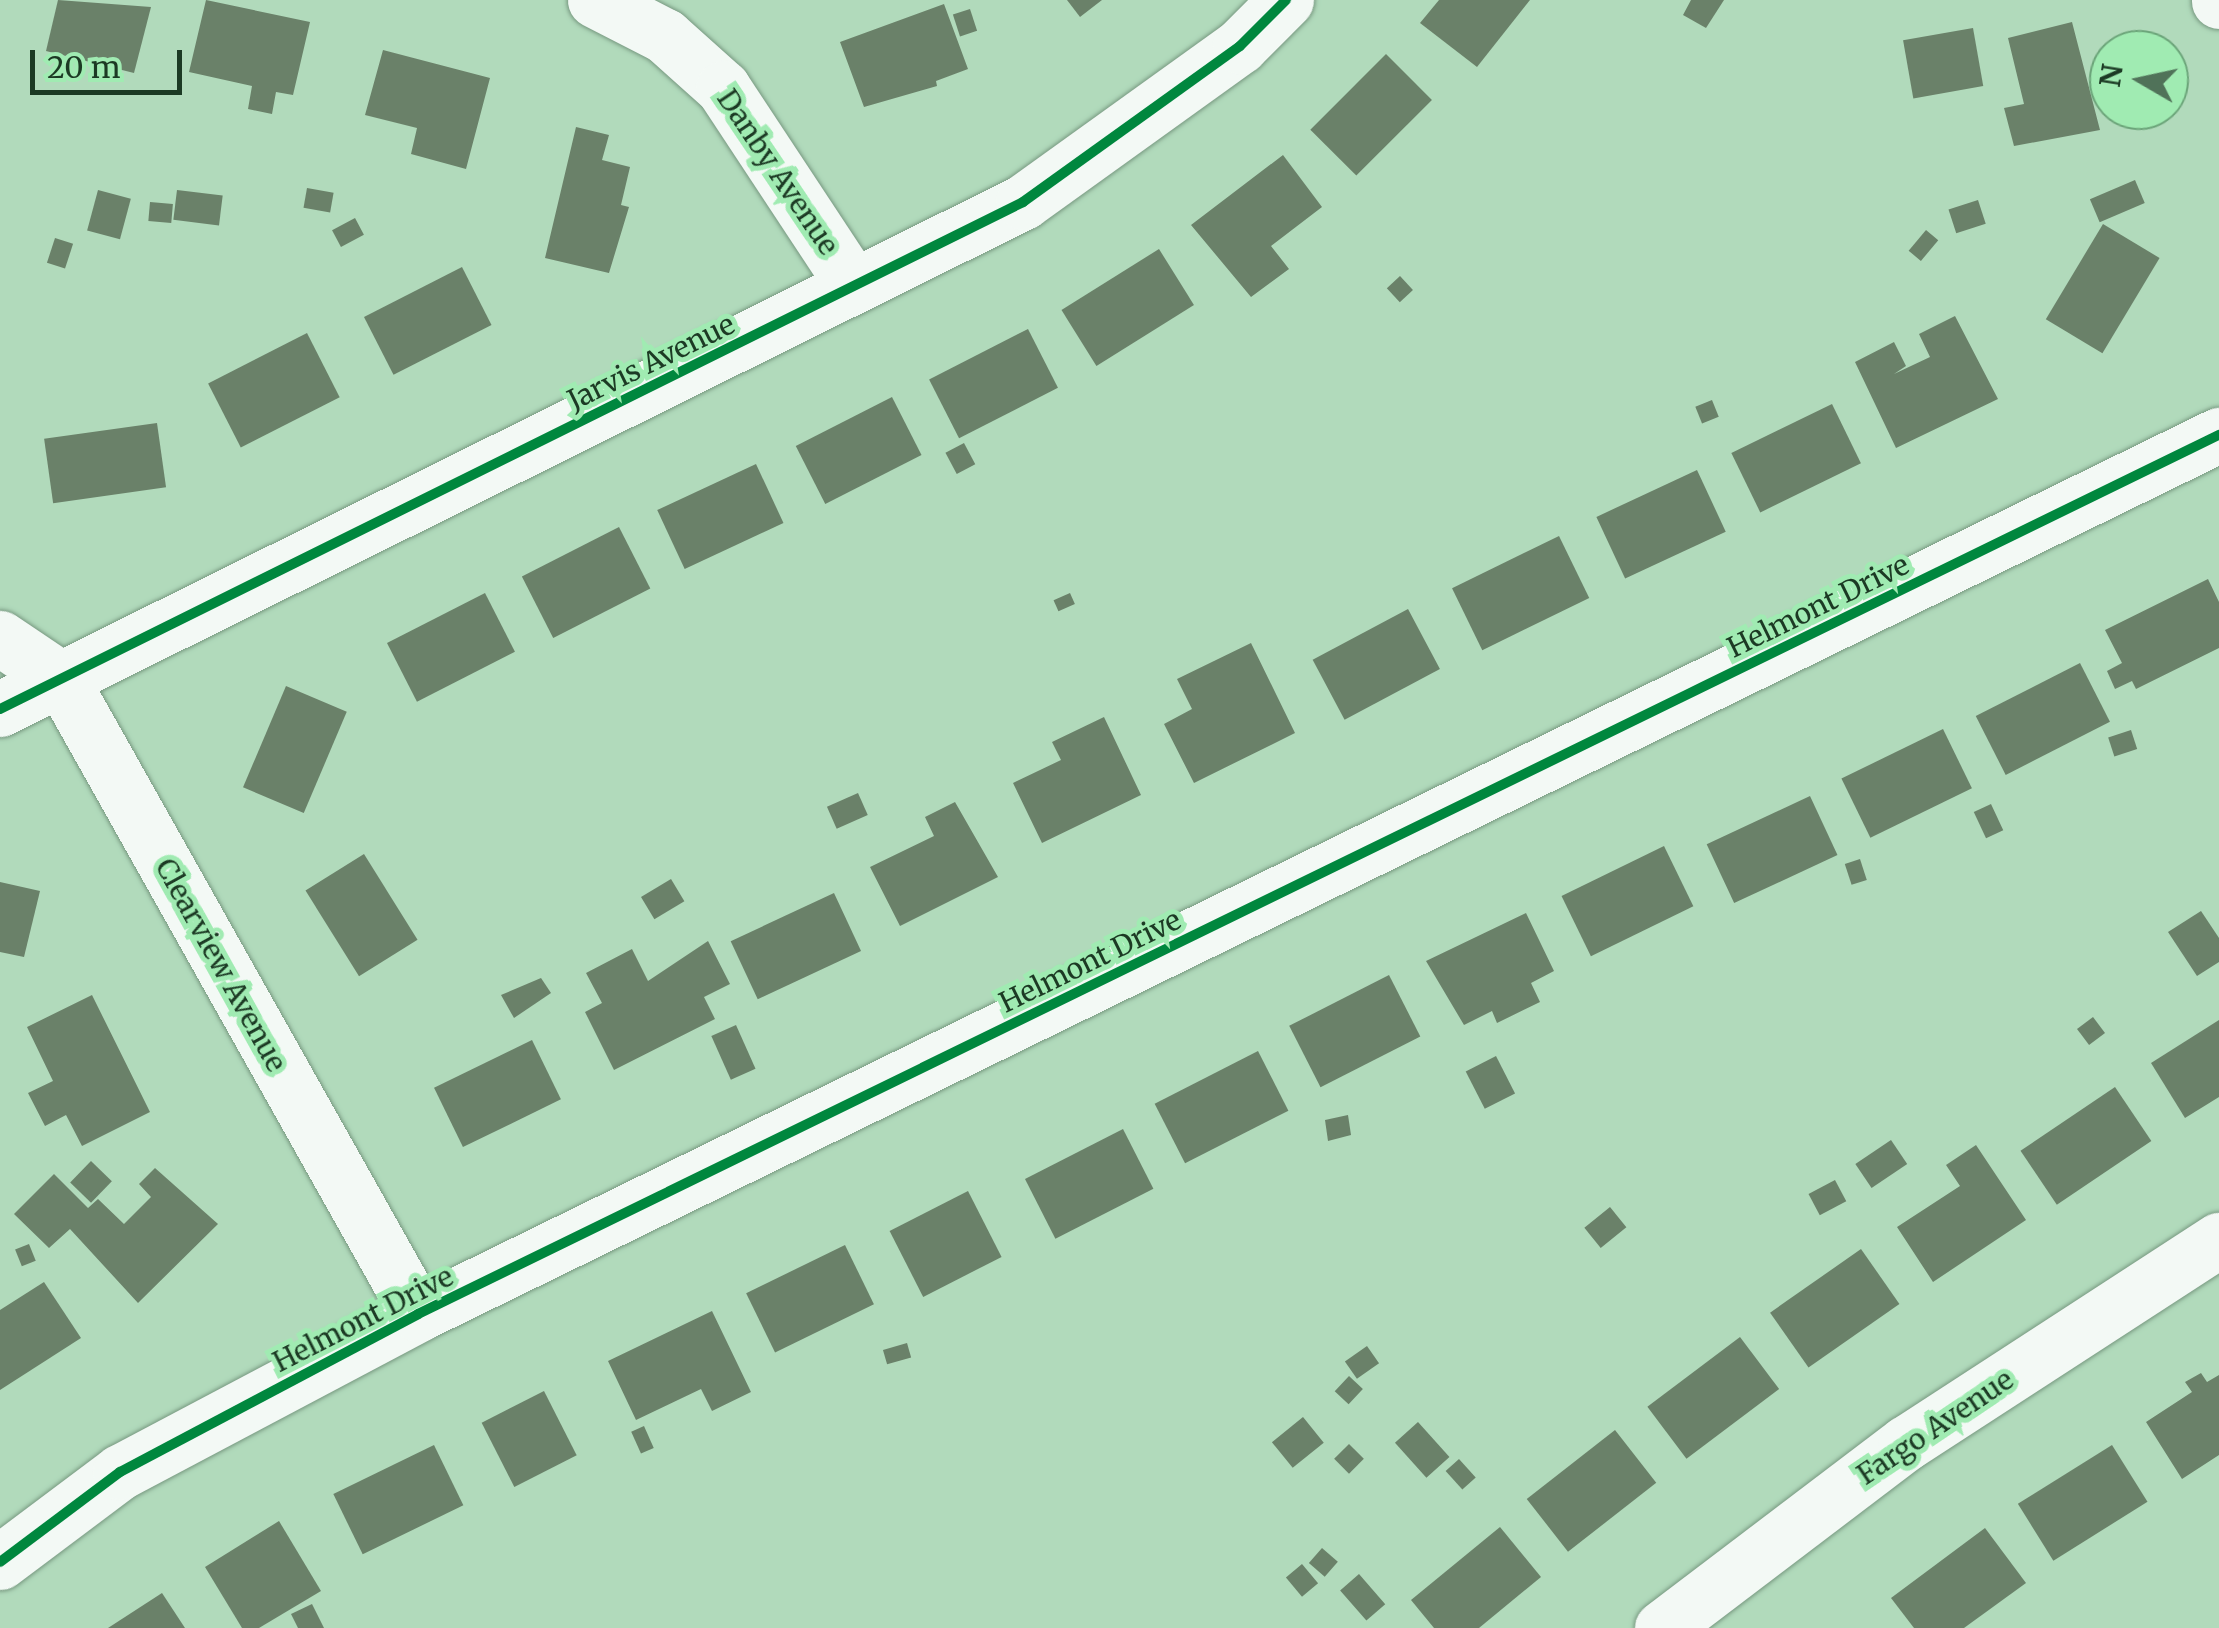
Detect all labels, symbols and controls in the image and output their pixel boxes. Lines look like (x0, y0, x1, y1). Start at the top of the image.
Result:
scale bar (35, 30, 188, 92)
north arrow (2089, 30, 2189, 130)
text: 20 m (47, 48, 120, 86)
text: N (2092, 62, 2131, 89)
street label: Danby Avenue (710, 83, 846, 261)
street label: Jarvis Avenue (562, 307, 740, 417)
street label: Helmont Drive (1722, 548, 1914, 664)
street label: Clearview Avenue (149, 853, 293, 1077)
street label: Helmont Drive (994, 903, 1186, 1019)
street label: Helmont Drive (267, 1259, 459, 1379)
street label: Fargo Avenue (1851, 1363, 2019, 1491)

